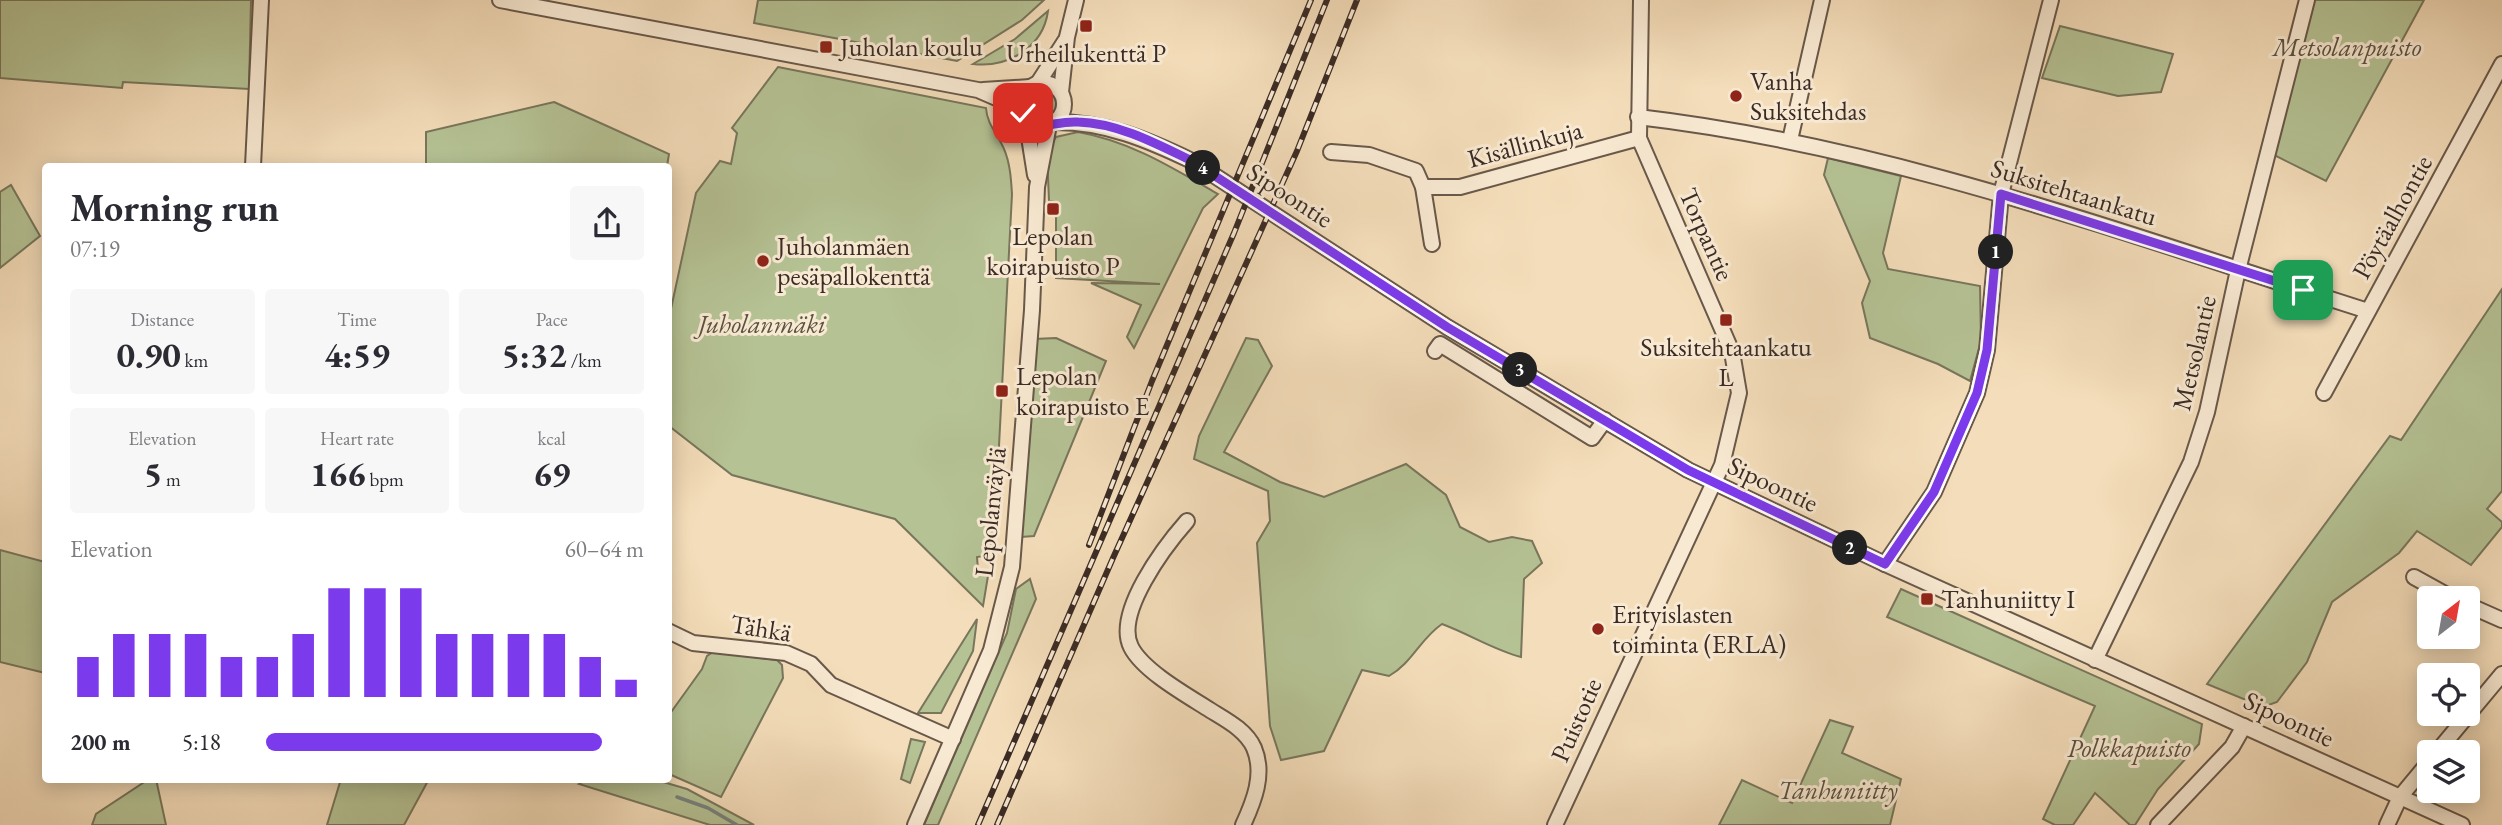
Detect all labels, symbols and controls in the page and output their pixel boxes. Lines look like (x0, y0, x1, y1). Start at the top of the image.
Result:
marker: Urheilukenttä P (1078, 18, 1094, 34)
place label: Juholan koulu (838, 30, 983, 64)
park label: Metsolanpuisto (2270, 30, 2422, 64)
place label: Urheilukenttä P (1006, 36, 1166, 70)
marker: Juholan koulu (818, 39, 834, 55)
place label: Vanha Suksitehdas (1750, 64, 1866, 128)
pin (993, 83, 1053, 143)
marker: Vanha Suksitehdas (1728, 88, 1744, 104)
icon: check (1004, 94, 1042, 132)
street label: Kisällinkuja (1464, 112, 1587, 176)
street label: Pöytäalhontie (2344, 149, 2440, 285)
pin: 4 (1186, 150, 1220, 186)
street label: Suksitehtaankatu (1987, 151, 2161, 233)
text: 4 (1197, 155, 1208, 180)
street label: Sipoontie (1240, 155, 1340, 235)
street label: Torpantie (1672, 182, 1742, 286)
text: Morning run (70, 183, 279, 232)
button: share (570, 186, 644, 260)
marker: Lepolan koirapuisto P (1045, 201, 1061, 217)
place label: Lepolan koirapuisto P (986, 219, 1120, 283)
place label: Juholanmäen pesäpallokenttä (775, 229, 931, 293)
text: 07:19 (70, 234, 120, 264)
pin: 1 (1979, 234, 2014, 270)
text: 1 (1990, 239, 2001, 264)
marker: Juholanmäen pesäpallokenttä (755, 253, 771, 269)
pin (2273, 260, 2333, 320)
icon: arrive (2284, 271, 2322, 309)
street label: Metsolantie (2164, 292, 2224, 414)
text: Distance (131, 307, 194, 332)
text: Time (337, 307, 377, 332)
text: Pace (536, 307, 568, 332)
park label: Juholanmäki (693, 307, 827, 341)
marker: Suksitehtaankatu L (1718, 312, 1734, 328)
place label: Suksitehtaankatu L (1640, 330, 1812, 394)
text: 0.90 (116, 332, 181, 377)
text: 4:59 (324, 332, 390, 377)
text: 5:32 (501, 332, 567, 377)
text: km (181, 348, 208, 373)
text: /km (567, 348, 602, 373)
pin: 3 (1502, 352, 1538, 388)
text: 3 (1514, 357, 1525, 382)
place label: Lepolan koirapuisto E (1016, 359, 1150, 423)
marker: Lepolan koirapuisto E (994, 383, 1010, 399)
text: Elevation (128, 426, 197, 451)
text: Heart rate (320, 426, 394, 451)
text: kcal (537, 426, 566, 451)
street label: Lepolanväylä (966, 445, 1014, 578)
street label: Sipoontie (1722, 448, 1824, 520)
text: 5 (144, 451, 162, 496)
text: 166 (310, 451, 366, 496)
text: 69 (533, 451, 570, 496)
text: m (162, 467, 181, 492)
text: bpm (366, 467, 404, 492)
pin: 2 (1832, 530, 1868, 566)
text: Elevation (70, 534, 153, 564)
text: 60–64 m (565, 534, 644, 564)
text: 2 (1844, 535, 1855, 560)
place label: Tanhuniitty I (1941, 582, 2075, 616)
north arrow (2417, 586, 2480, 649)
map controls (2417, 586, 2480, 803)
marker: Tanhuniitty I (1919, 591, 1935, 607)
place label: Erityislasten toiminta (ERLA) (1612, 597, 1786, 661)
street label: Tähkä (728, 606, 794, 650)
marker: Erityislasten toiminta (ERLA) (1590, 621, 1606, 637)
button: locate (2417, 663, 2480, 726)
street label: Puistotie (1542, 673, 1610, 767)
street label: Sipoontie (2238, 683, 2340, 755)
text: 200 m (70, 727, 131, 757)
text: 5:18 (182, 727, 221, 757)
park label: Polkkapuisto (2067, 731, 2191, 765)
button: layers (2417, 740, 2480, 803)
park label: Tanhuniitty (1778, 773, 1898, 807)

